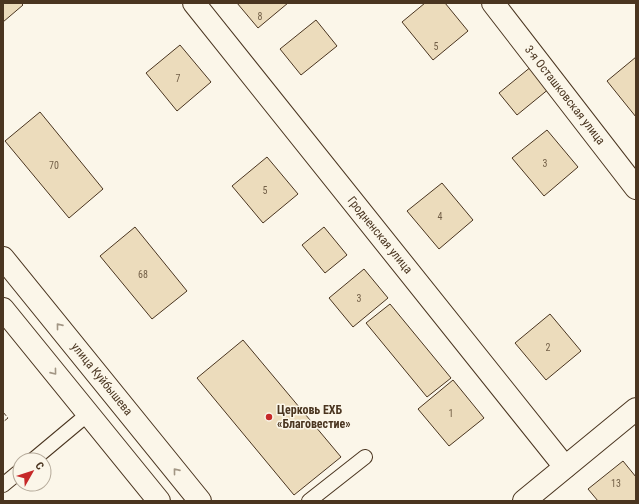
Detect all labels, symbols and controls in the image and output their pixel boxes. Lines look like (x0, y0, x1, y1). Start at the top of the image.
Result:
house number: 8 (258, 11, 263, 22)
house number: 5 (434, 41, 439, 52)
street label: 3-я Осташковская улица (522, 43, 608, 147)
house number: 7 (176, 73, 181, 84)
house number: 3 (543, 158, 548, 169)
house number: 70 (49, 160, 59, 171)
house number: 5 (263, 185, 268, 196)
street label: Гродненская улица (345, 194, 416, 277)
house number: 4 (438, 211, 443, 222)
house number: 68 (138, 269, 148, 280)
house number: 3 (357, 293, 362, 304)
one-way arrow (56, 324, 63, 331)
street label: улица Куйбышева (68, 340, 136, 418)
house number: 2 (546, 342, 551, 353)
one-way arrow (49, 367, 56, 375)
place label: Церковь ЕХБ «Благовестие» (277, 403, 351, 431)
house number: 1 (449, 408, 453, 419)
marker: Церковь ЕХБ «Благовестие» (264, 412, 274, 422)
north arrow (12, 452, 52, 492)
text: С (32, 459, 46, 473)
one-way arrow (173, 468, 180, 475)
house number: 13 (611, 478, 621, 489)

